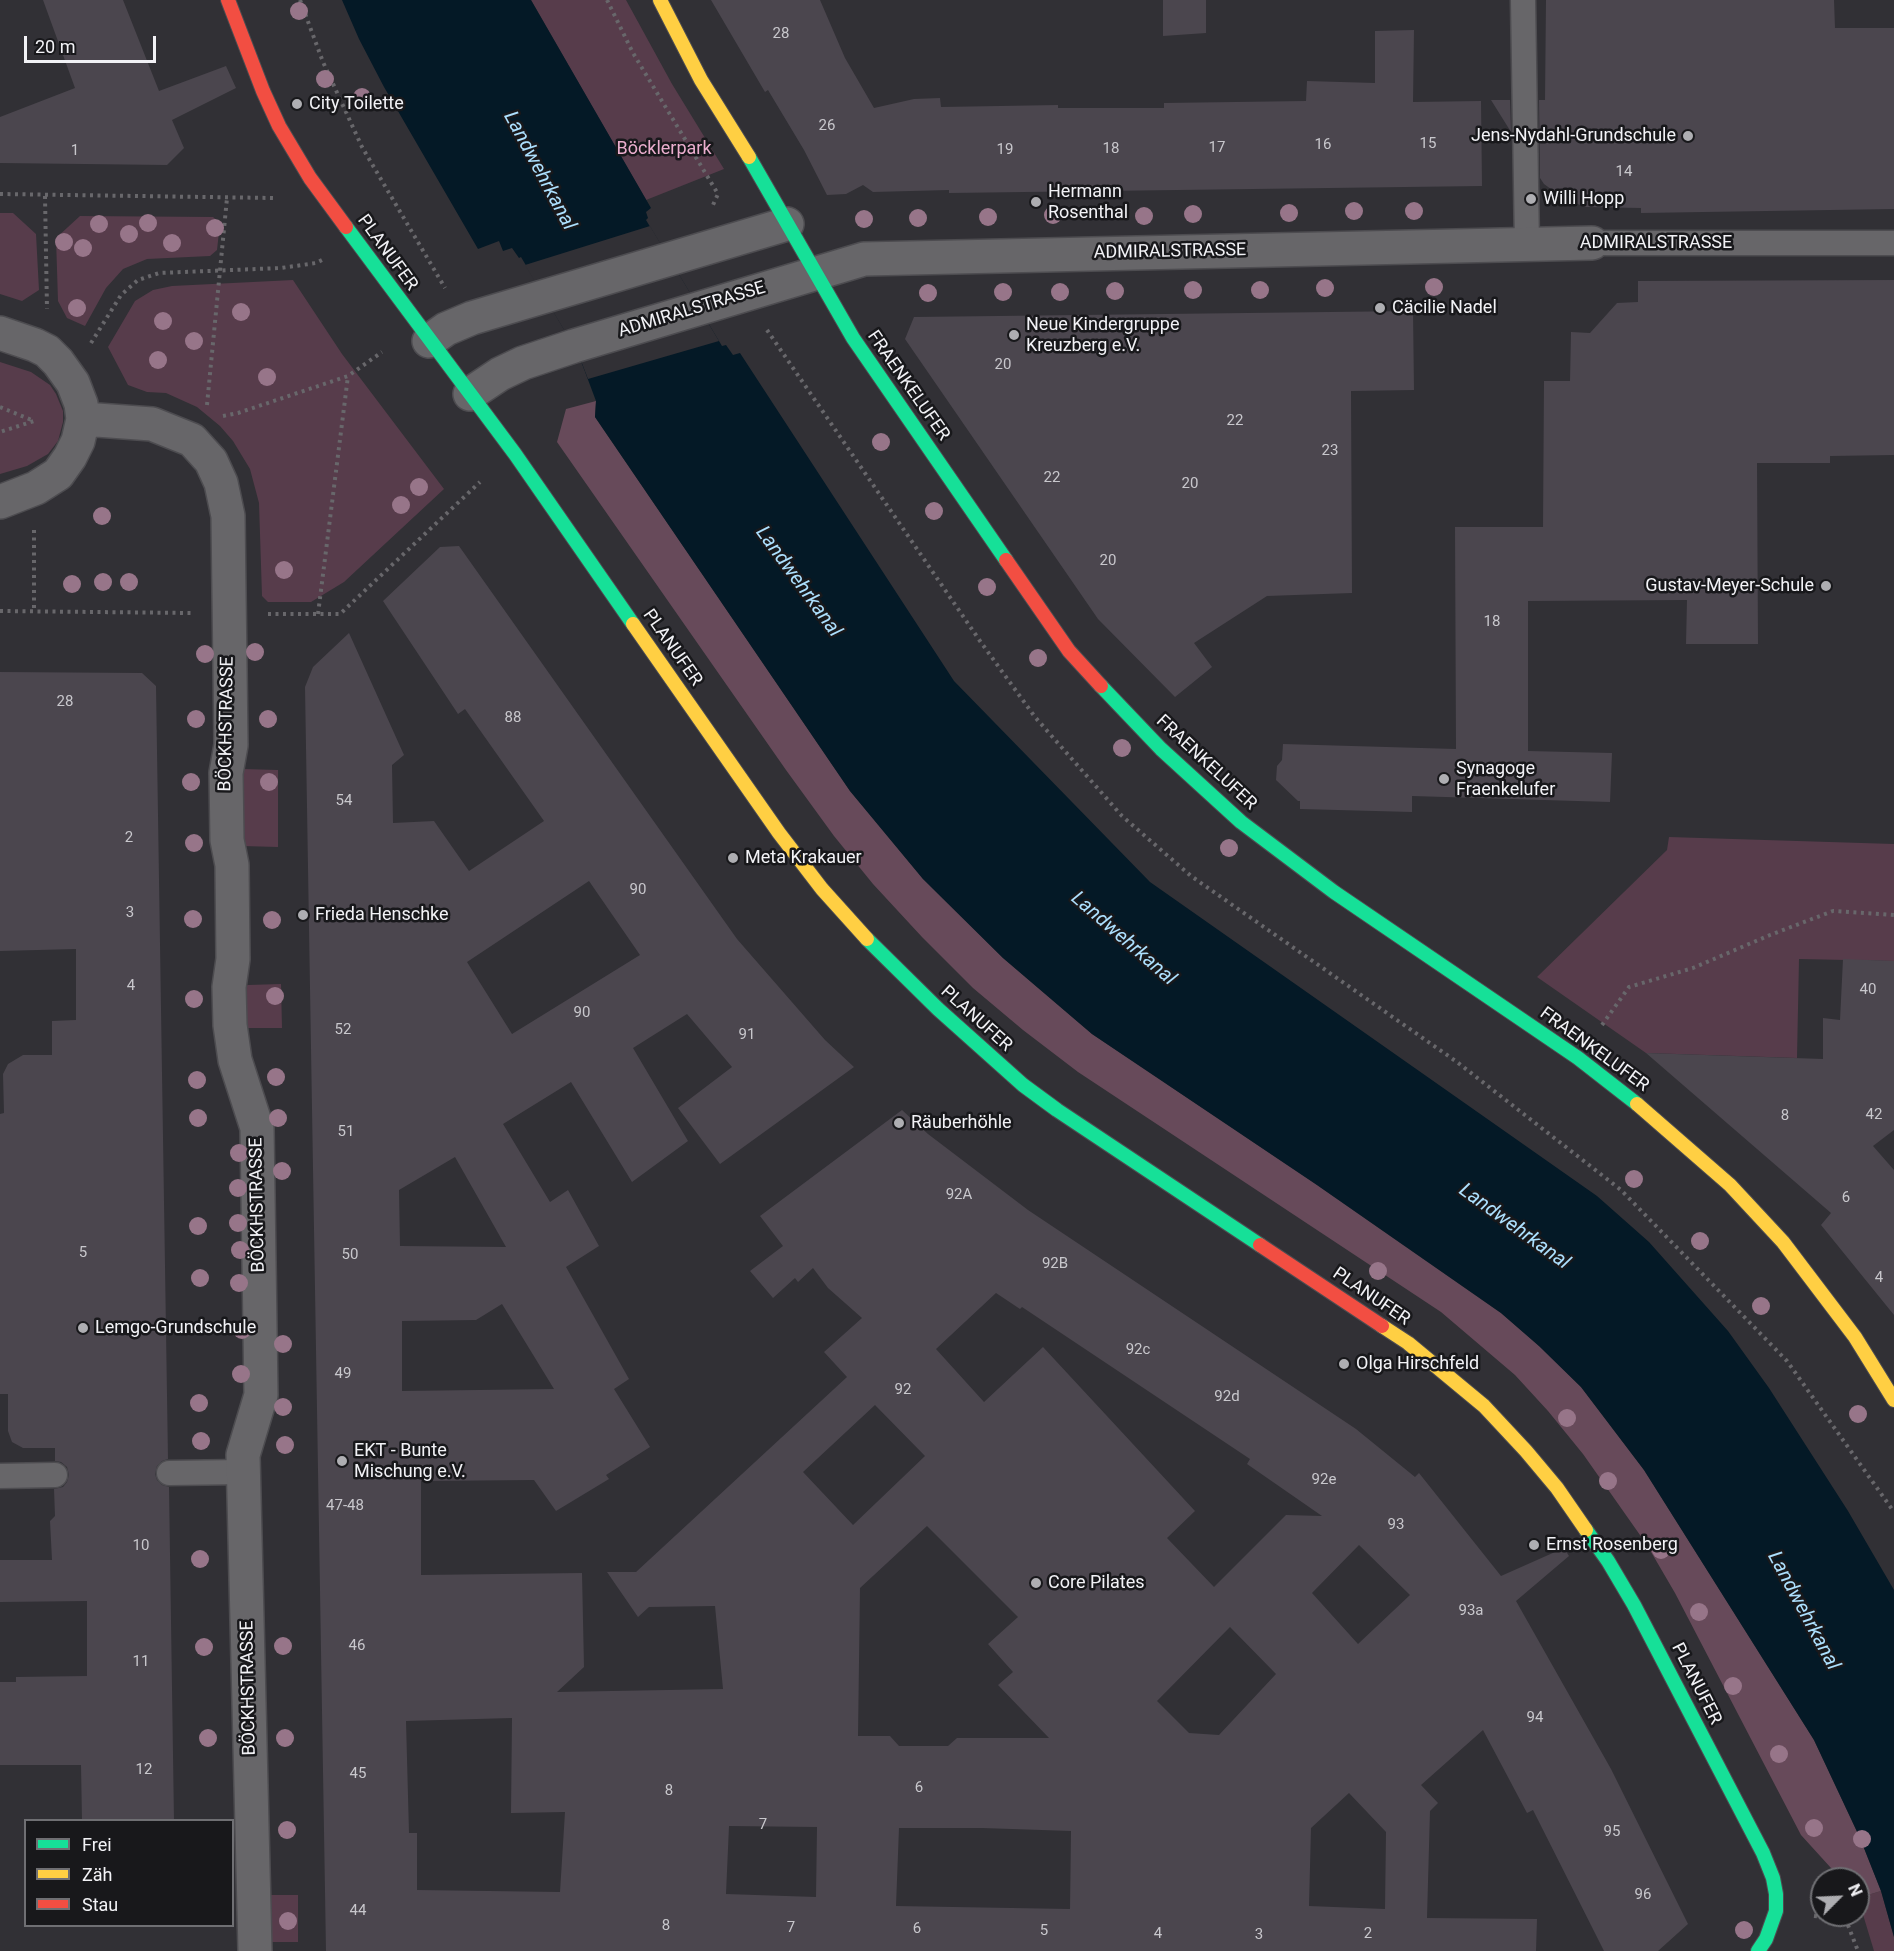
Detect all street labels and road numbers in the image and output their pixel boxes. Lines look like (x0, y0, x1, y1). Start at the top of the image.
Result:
street label: PLANUFER (352, 211, 422, 295)
street label: ADMIRALSTRASSE (1580, 232, 1732, 254)
street label: ADMIRALSTRASSE (1094, 240, 1246, 264)
street label: ADMIRALSTRASSE (616, 277, 768, 343)
street label: FRAENKELUFER (862, 327, 954, 445)
street label: PLANUFER (638, 605, 706, 691)
street label: BÖCKHSTRASSE (215, 656, 239, 792)
street label: FRAENKELUFER (1151, 711, 1261, 815)
street label: PLANUFER (936, 981, 1016, 1057)
street label: FRAENKELUFER (1535, 1003, 1653, 1097)
street label: BÖCKHSTRASSE (246, 1137, 270, 1273)
street label: PLANUFER (1328, 1263, 1414, 1331)
street label: BÖCKHSTRASSE (237, 1620, 261, 1756)
street label: PLANUFER (1666, 1640, 1726, 1728)

